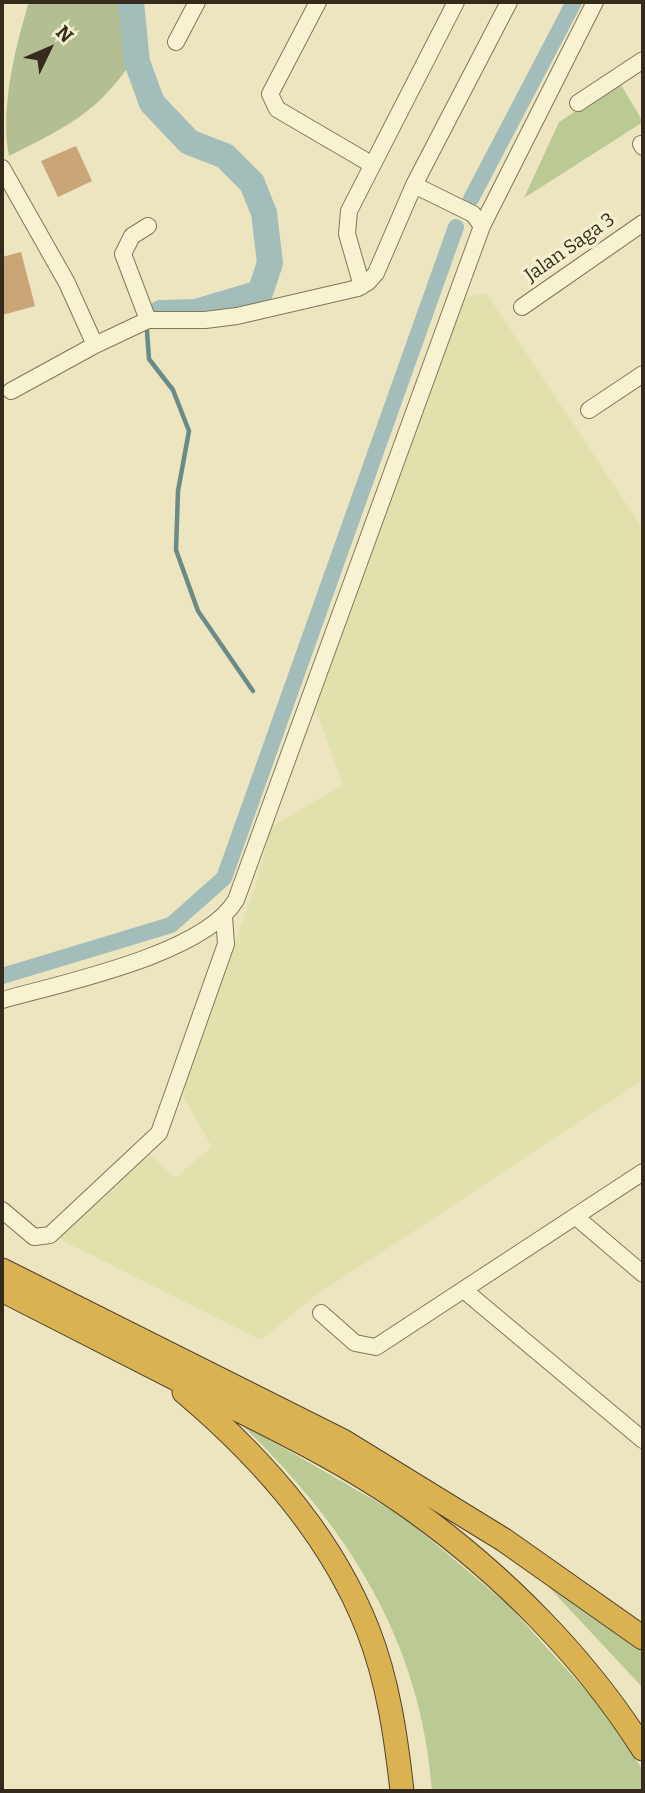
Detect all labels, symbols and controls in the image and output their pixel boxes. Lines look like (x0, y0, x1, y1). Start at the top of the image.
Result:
north arrow (14, 14, 84, 84)
text: N (51, 21, 78, 47)
street label: Jalan Saga 3 (521, 209, 619, 287)

